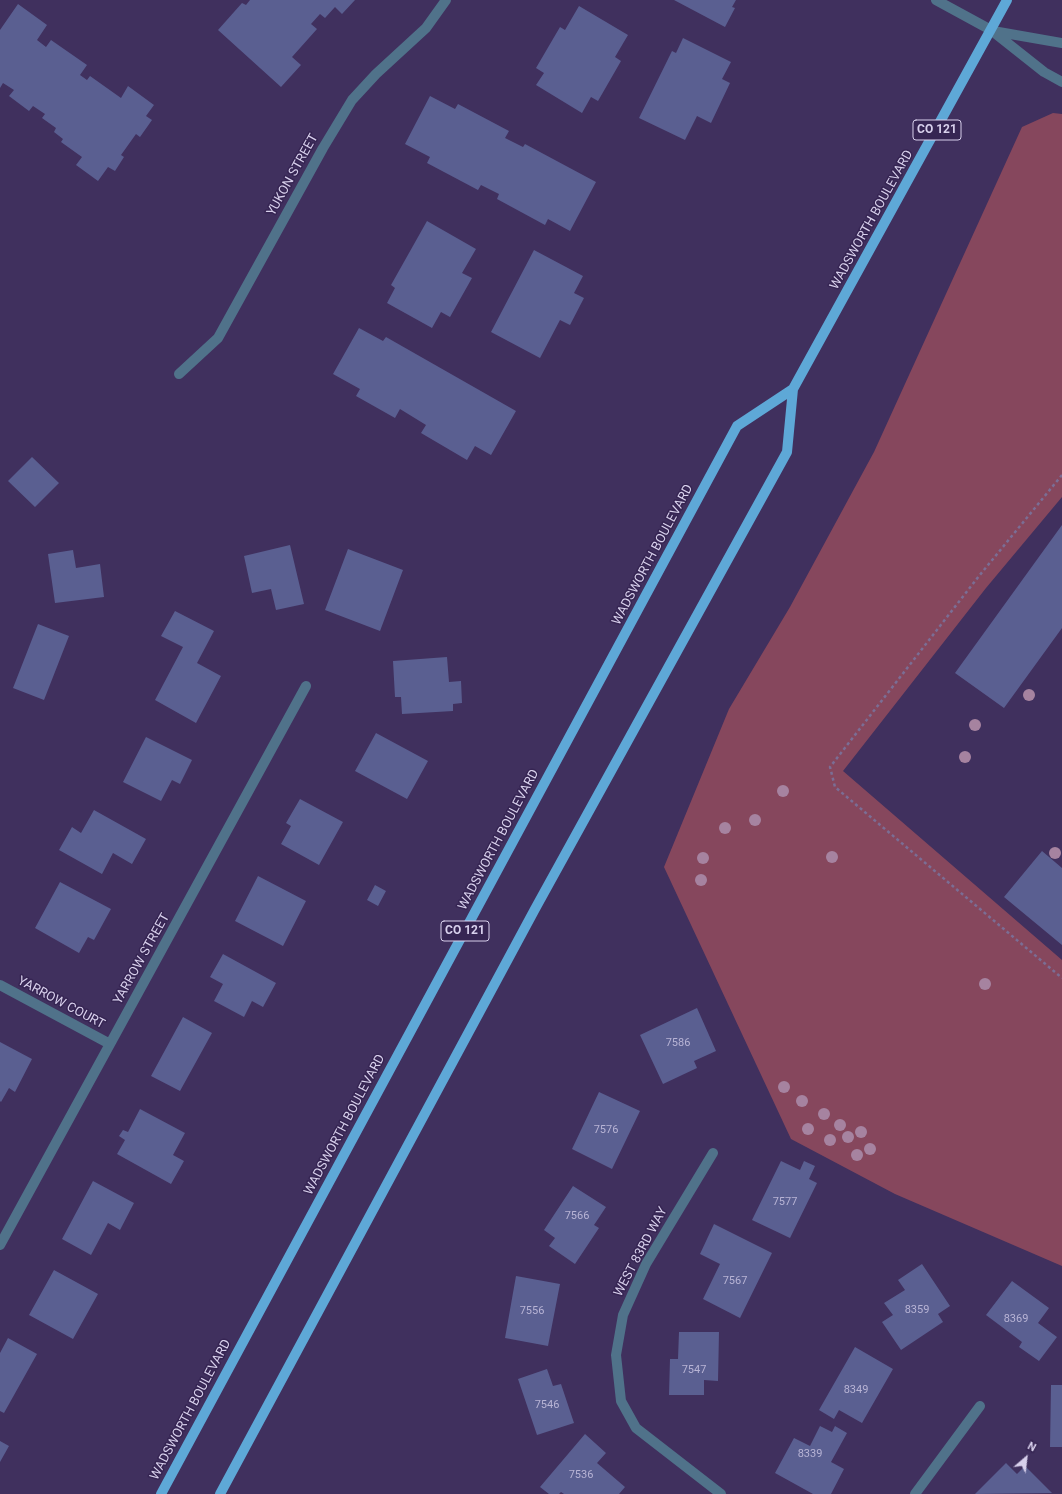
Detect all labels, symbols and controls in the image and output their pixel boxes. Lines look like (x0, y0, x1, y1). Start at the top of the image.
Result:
road number: CO 121 (913, 120, 961, 140)
street label: YUKON STREET (264, 131, 322, 219)
street label: WADSWORTH BOULEVARD (827, 148, 917, 292)
street label: WADSWORTH BOULEVARD (609, 482, 697, 628)
street label: WADSWORTH BOULEVARD (455, 767, 543, 913)
street label: YARROW STREET (111, 911, 173, 1007)
road number: CO 121 (441, 921, 489, 941)
street label: YARROW COURT (15, 973, 107, 1033)
house number: 7586 (666, 1036, 690, 1050)
street label: WADSWORTH BOULEVARD (301, 1052, 389, 1198)
house number: 7576 (594, 1123, 618, 1137)
house number: 7577 (773, 1195, 797, 1209)
street label: WEST 83RD WAY (611, 1205, 671, 1299)
house number: 7566 (565, 1209, 589, 1223)
house number: 7567 (723, 1274, 747, 1288)
house number: 8359 (905, 1303, 929, 1317)
house number: 7556 (520, 1304, 544, 1318)
house number: 8369 (1004, 1312, 1028, 1326)
street label: WADSWORTH BOULEVARD (147, 1337, 235, 1483)
house number: 7547 (682, 1363, 706, 1377)
house number: 8349 (844, 1383, 868, 1397)
house number: 7546 (535, 1398, 559, 1412)
north arrow (1006, 1438, 1046, 1478)
text: N (1025, 1439, 1038, 1455)
house number: 8339 (798, 1447, 822, 1461)
house number: 7536 (569, 1468, 593, 1482)

